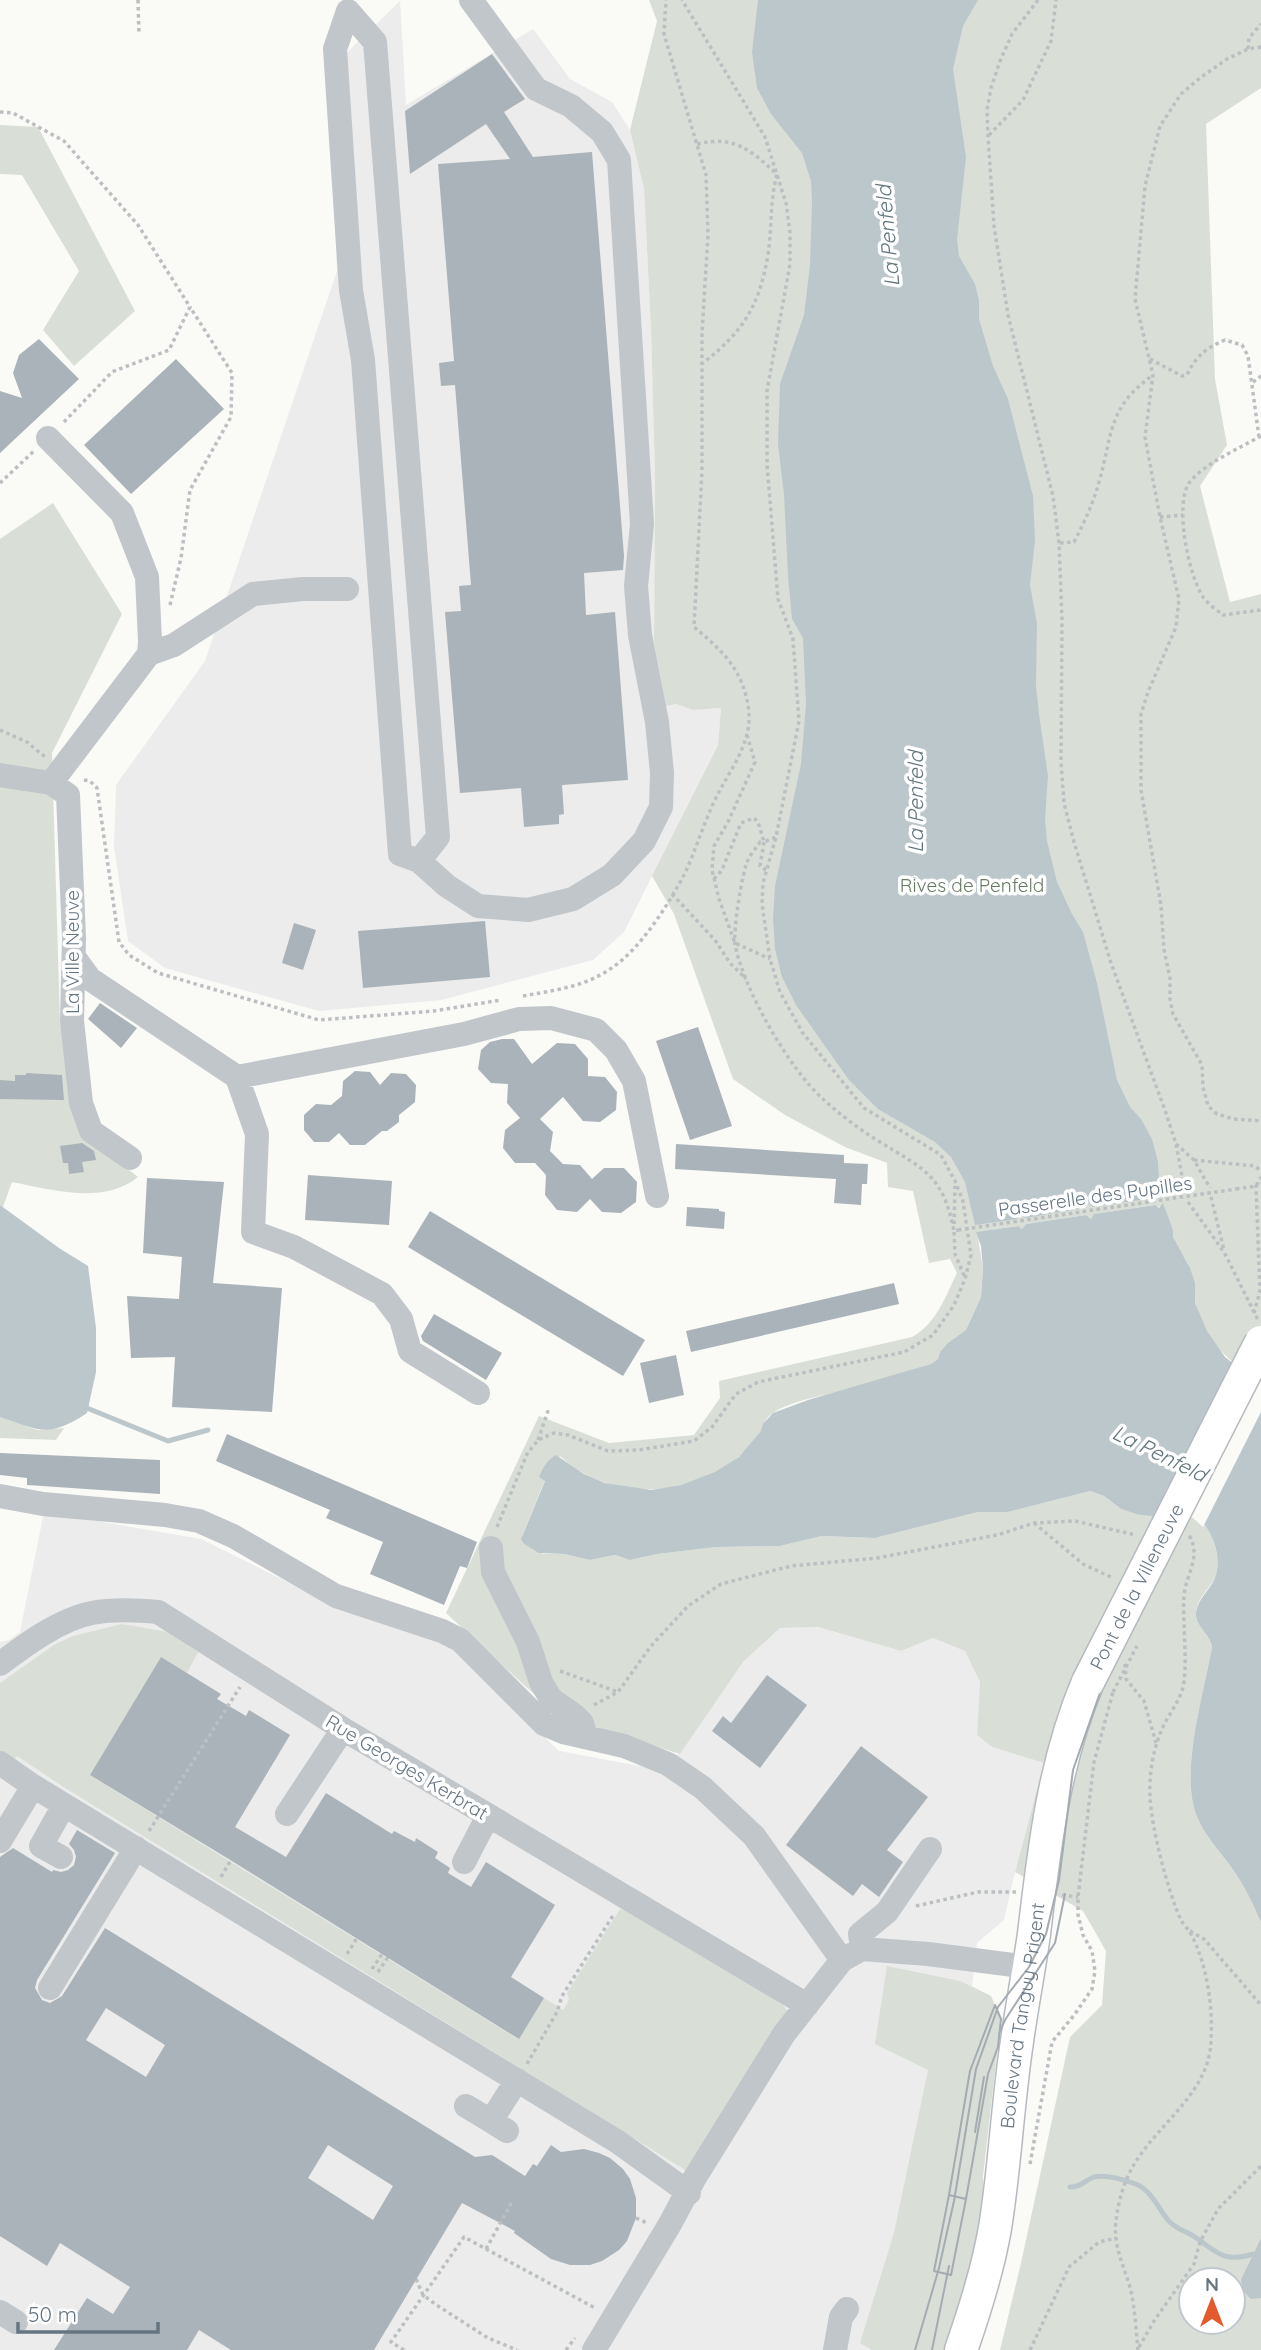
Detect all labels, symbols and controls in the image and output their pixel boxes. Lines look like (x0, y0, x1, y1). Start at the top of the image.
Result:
water label: La Penfeld (869, 182, 904, 288)
water label: La Penfeld (902, 749, 928, 853)
park label: Rives de Penfeld (900, 873, 1044, 897)
street label: La Ville Neuve (60, 890, 84, 1014)
street label: Passerelle des Pupilles (996, 1170, 1194, 1221)
water label: La Penfeld (1108, 1419, 1214, 1488)
street label: Pont de la Villeneuve (1084, 1500, 1189, 1674)
street label: Rue Georges Kerbrat (322, 1709, 492, 1825)
street label: Boulevard Tanguy Prigent (995, 1901, 1050, 2130)
north arrow (1177, 2266, 1247, 2336)
text: N (1205, 2272, 1219, 2296)
scale bar (18, 2290, 158, 2334)
text: 50 m (28, 2301, 77, 2327)

